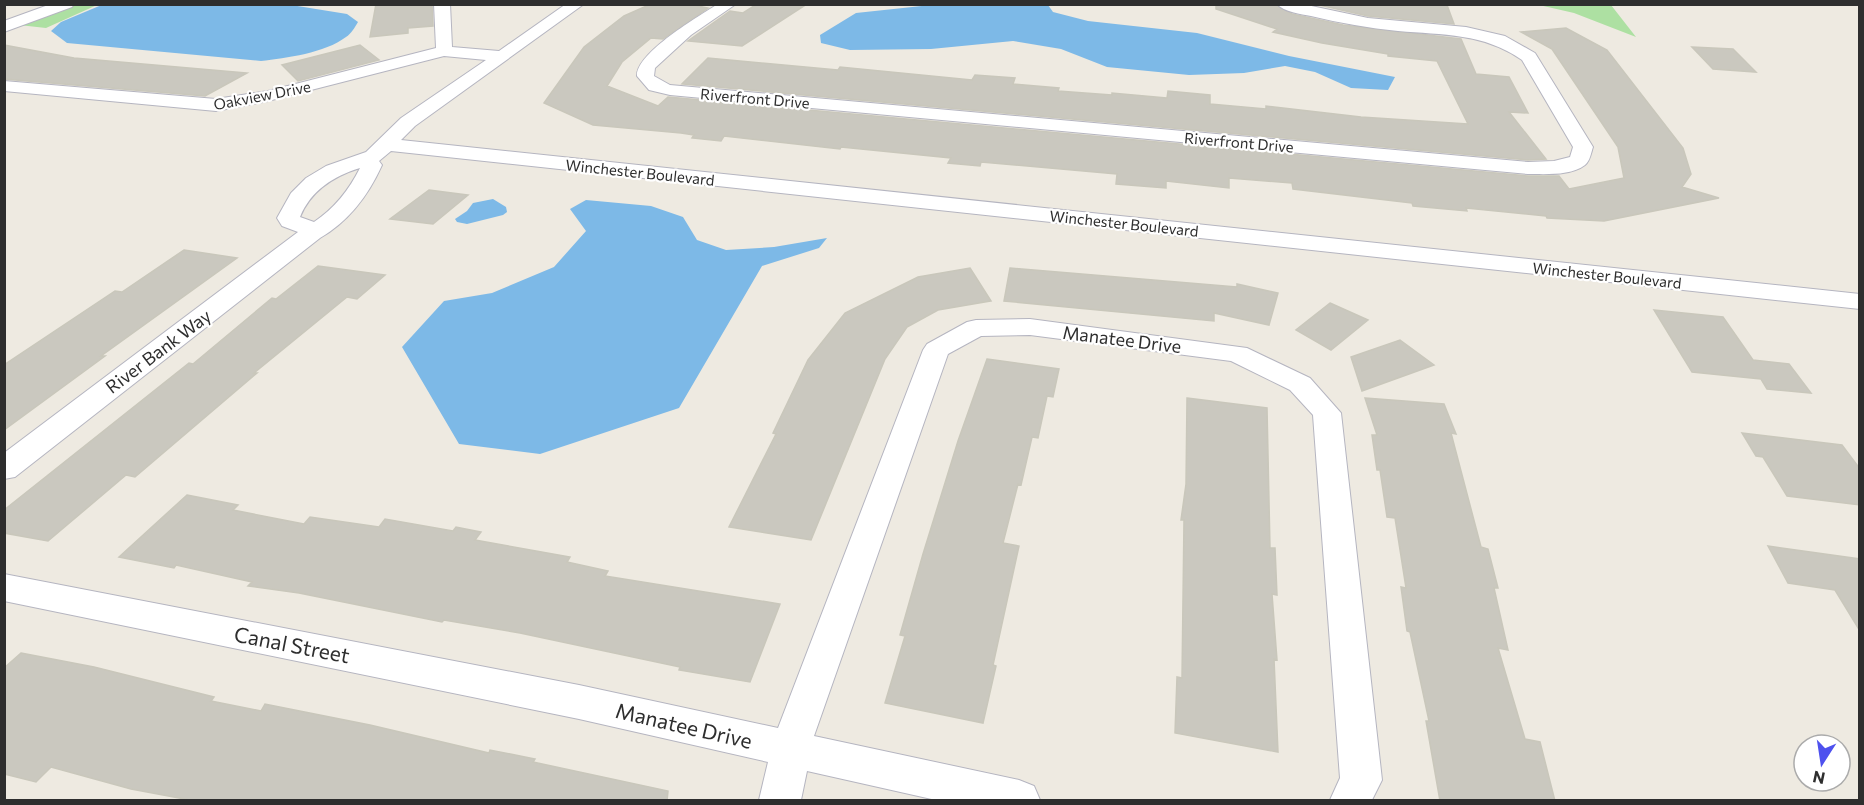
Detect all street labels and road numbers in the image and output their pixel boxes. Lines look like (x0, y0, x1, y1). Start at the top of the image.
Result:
street label: Oakview Drive (212, 77, 312, 113)
street label: Riverfront Drive (700, 84, 811, 112)
street label: Riverfront Drive (1184, 128, 1295, 156)
street label: Winchester Boulevard (565, 155, 715, 189)
street label: Winchester Boulevard (1049, 206, 1199, 240)
street label: Winchester Boulevard (1532, 258, 1682, 292)
street label: River Bank Way (101, 304, 215, 398)
street label: Manatee Drive (1061, 321, 1183, 357)
street label: Canal Street (232, 621, 352, 667)
street label: Manatee Drive (613, 697, 755, 753)

